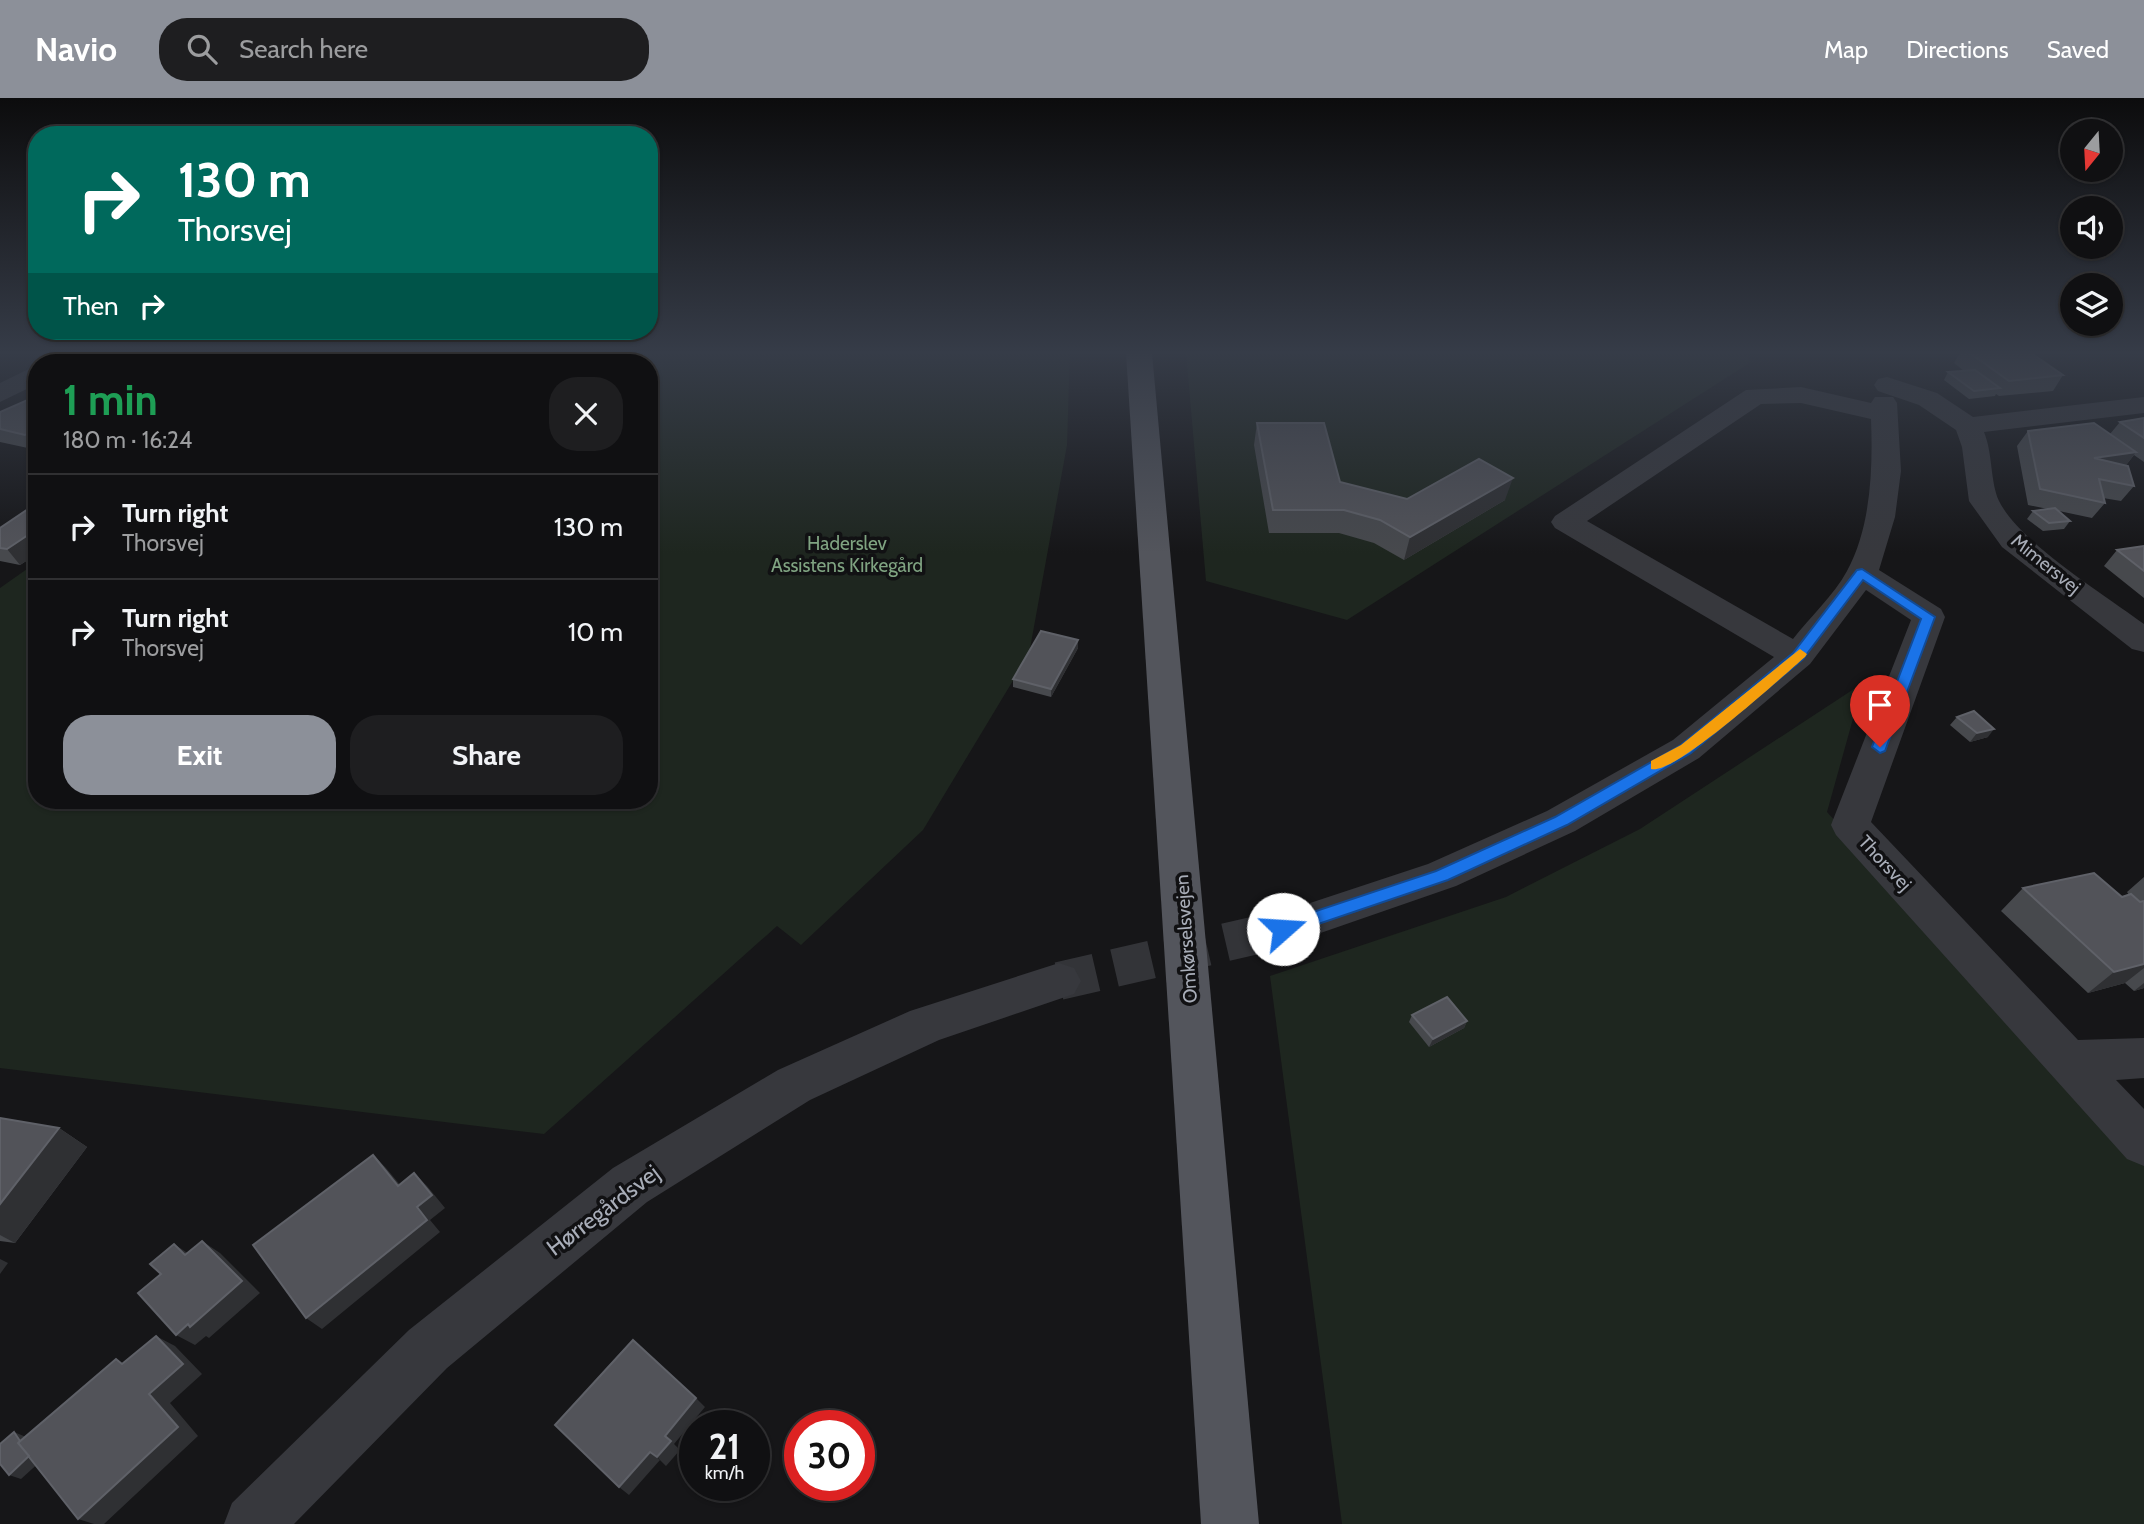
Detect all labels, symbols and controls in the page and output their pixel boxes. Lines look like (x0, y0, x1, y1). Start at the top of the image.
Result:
search box (159, 18, 649, 81)
text: Navio (35, 29, 117, 69)
icon: search (183, 30, 221, 68)
text: Search here (239, 33, 368, 65)
text: Map (1824, 35, 1868, 64)
text: Directions (1906, 35, 2009, 64)
text: Saved (2047, 35, 2109, 64)
north arrow (2060, 119, 2123, 182)
map controls (2060, 119, 2123, 336)
text: 130 m (178, 150, 311, 209)
icon: right (63, 154, 154, 245)
button: sound (2060, 196, 2123, 259)
text: Thorsvej (178, 210, 292, 249)
button: layers (2060, 273, 2123, 336)
icon: right (133, 287, 171, 325)
text: Then (63, 290, 119, 322)
text: 1 min (63, 374, 158, 426)
button: close (549, 377, 623, 451)
text: 180 m · 16:24 (63, 426, 192, 454)
text: Turn right (122, 497, 228, 529)
icon: right (63, 508, 101, 546)
text: 130 m (554, 511, 623, 543)
text: Thorsvej (122, 529, 204, 557)
street label: Mimersvej (2007, 529, 2085, 599)
park label: Haderslev Assistens Kirkegård (771, 532, 923, 577)
text: Turn right (122, 602, 228, 634)
icon: right (63, 613, 101, 651)
text: 10 m (568, 616, 623, 648)
text: Thorsvej (122, 634, 204, 662)
pin (1850, 675, 1910, 747)
icon: arrive (1861, 686, 1899, 724)
button: Exit (63, 715, 336, 795)
button: Share (350, 715, 623, 795)
street label: Thorsvej (1854, 830, 1916, 896)
street label: Omkørselsvejen (1170, 874, 1202, 1004)
position arrow (1246, 892, 1320, 966)
street label: Hørregårdsvej (541, 1158, 665, 1262)
speed limit sign: 30 (784, 1410, 875, 1501)
text: 21 (709, 1425, 740, 1468)
text: km/h (705, 1462, 744, 1484)

